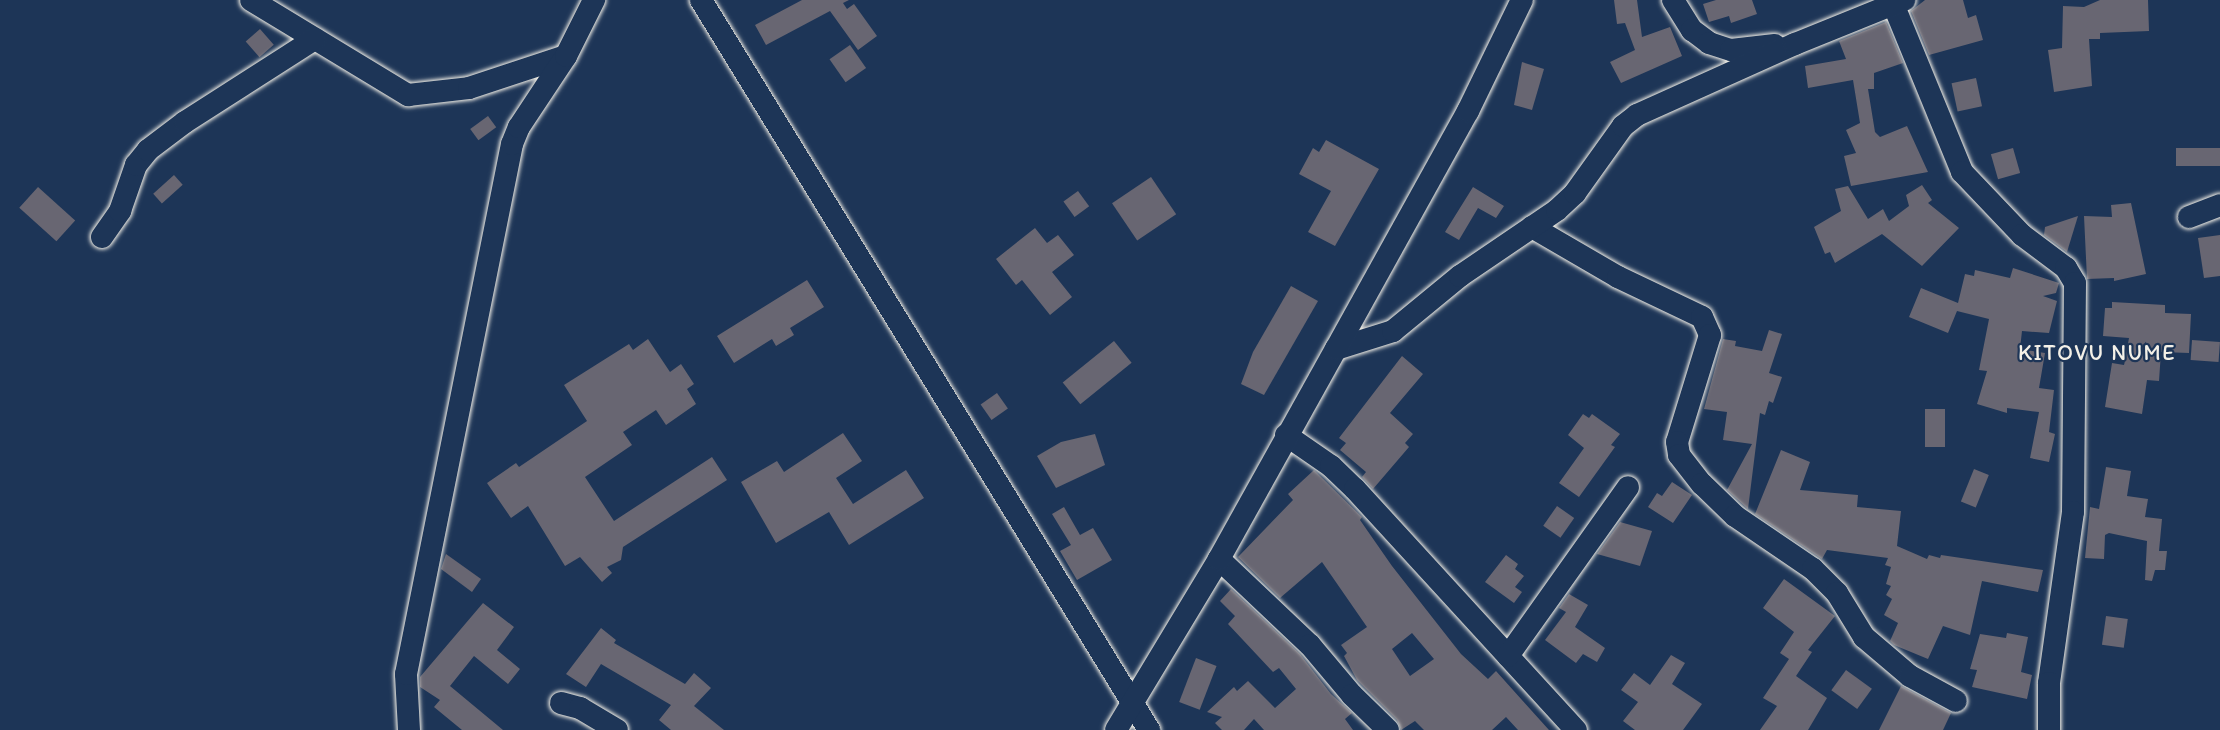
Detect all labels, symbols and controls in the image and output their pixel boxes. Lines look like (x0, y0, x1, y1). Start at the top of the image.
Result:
district label: KITOVU NUME (2018, 340, 2176, 366)

